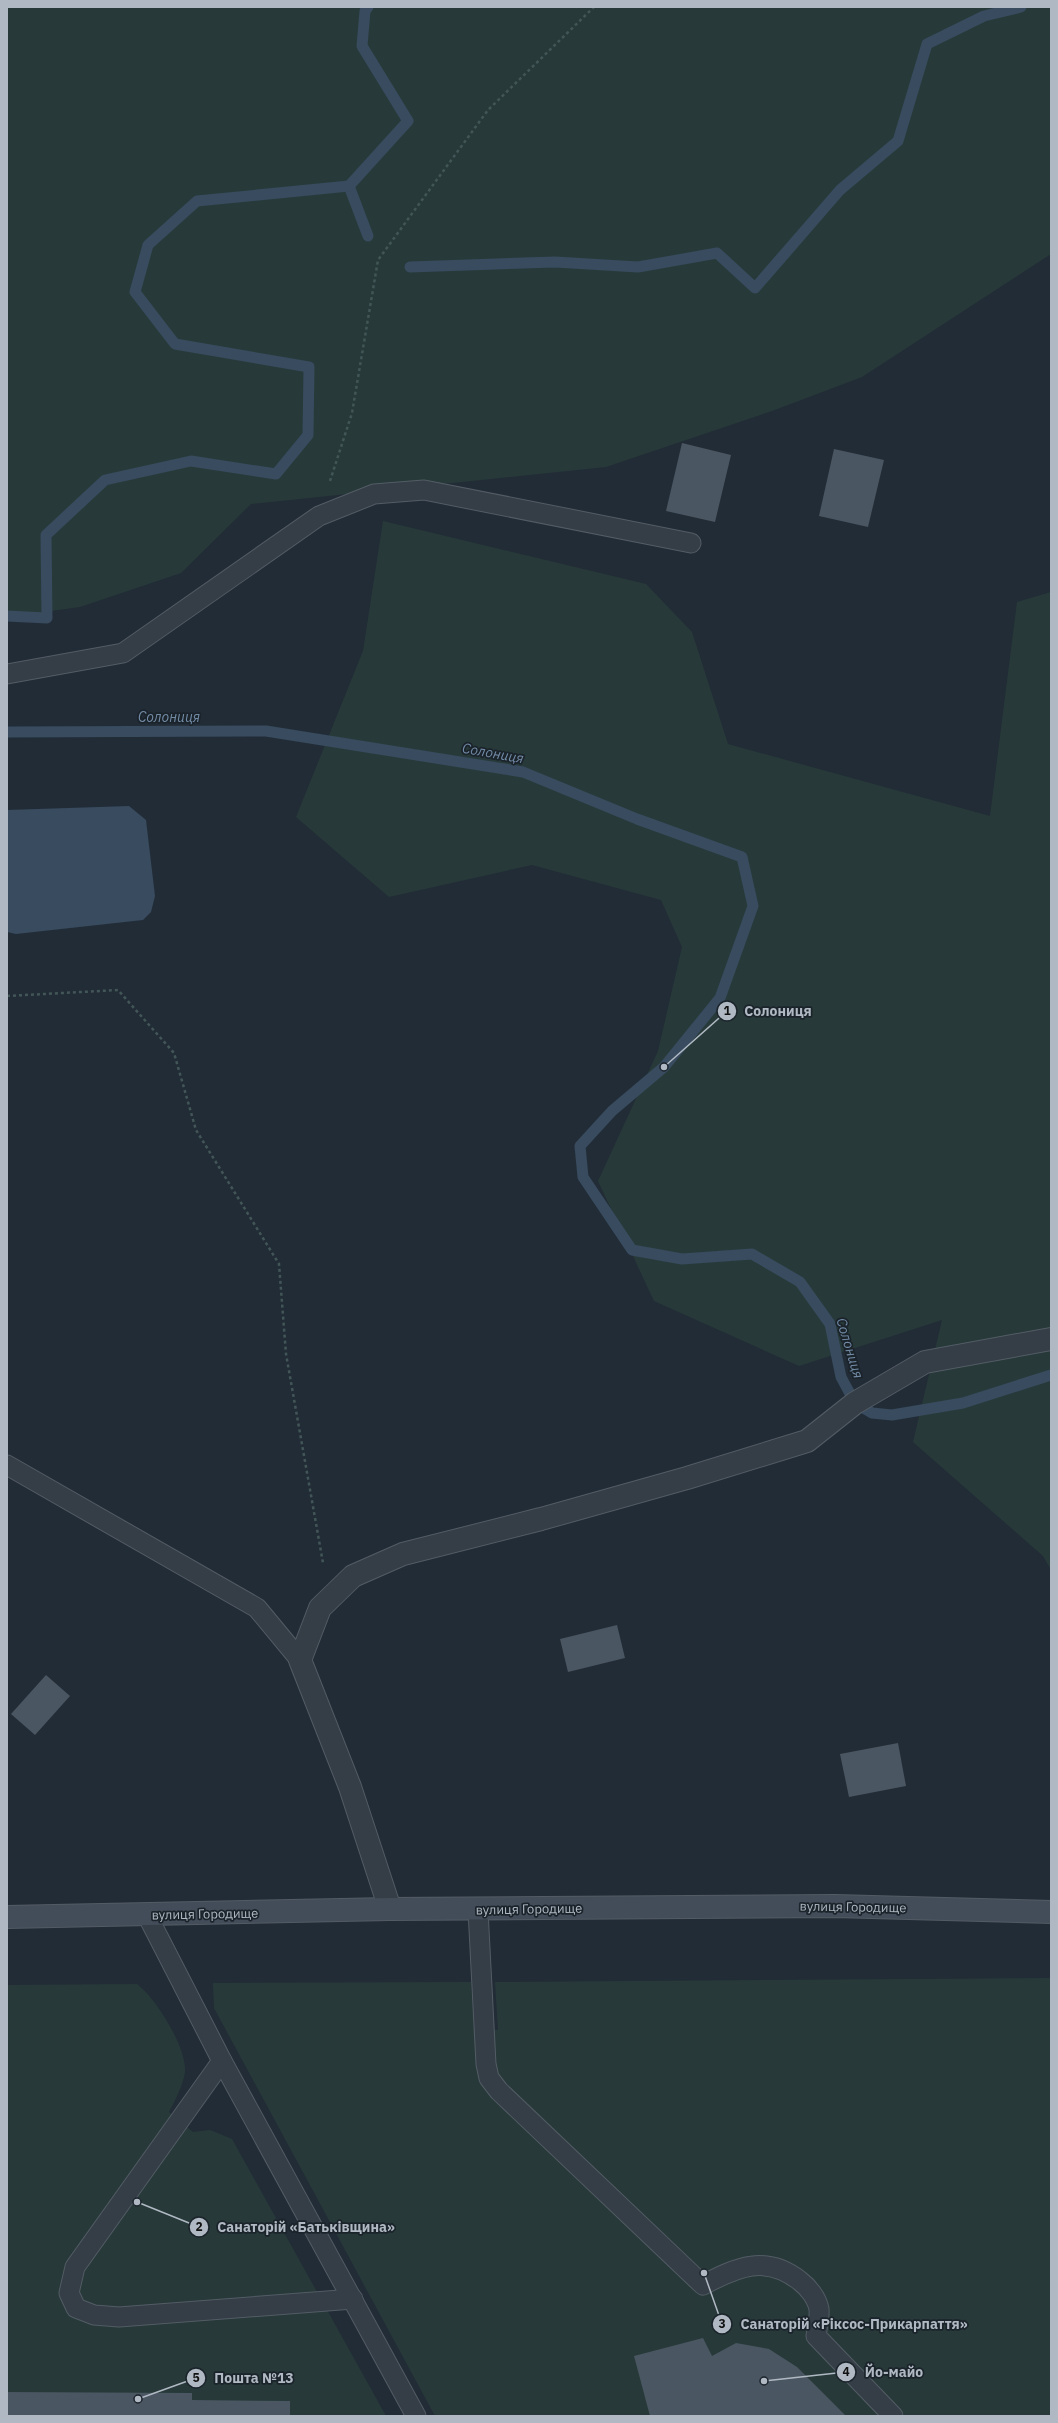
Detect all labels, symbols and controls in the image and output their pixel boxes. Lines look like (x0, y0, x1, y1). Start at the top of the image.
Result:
water label: Солониця (138, 708, 200, 726)
water label: Солониця (461, 739, 525, 767)
callout: Солониця (717, 998, 820, 1024)
text: Солониця (744, 1002, 812, 1020)
text: 1 (723, 1003, 731, 1018)
water label: Солониця (832, 1316, 868, 1380)
street label: вулиця Городище (799, 1898, 907, 1916)
street label: вулиця Городище (475, 1900, 583, 1918)
street label: вулиця Городище (151, 1905, 259, 1923)
callout: Санаторій «Батьківщина» (189, 2214, 403, 2240)
text: Санаторій «Батьківщина» (217, 2218, 395, 2236)
text: 2 (195, 2219, 203, 2234)
callout: Санаторій «Ріксос-Прикарпаття» (712, 2311, 976, 2337)
text: Санаторій «Ріксос-Прикарпаття» (740, 2315, 968, 2333)
text: 3 (718, 2316, 726, 2331)
callout: Йо-майо (836, 2359, 931, 2385)
text: Йо-майо (865, 2363, 923, 2381)
text: 4 (842, 2364, 850, 2379)
callout: Пошта №13 (186, 2365, 301, 2391)
text: Пошта №13 (214, 2369, 294, 2387)
text: 5 (192, 2370, 200, 2385)

